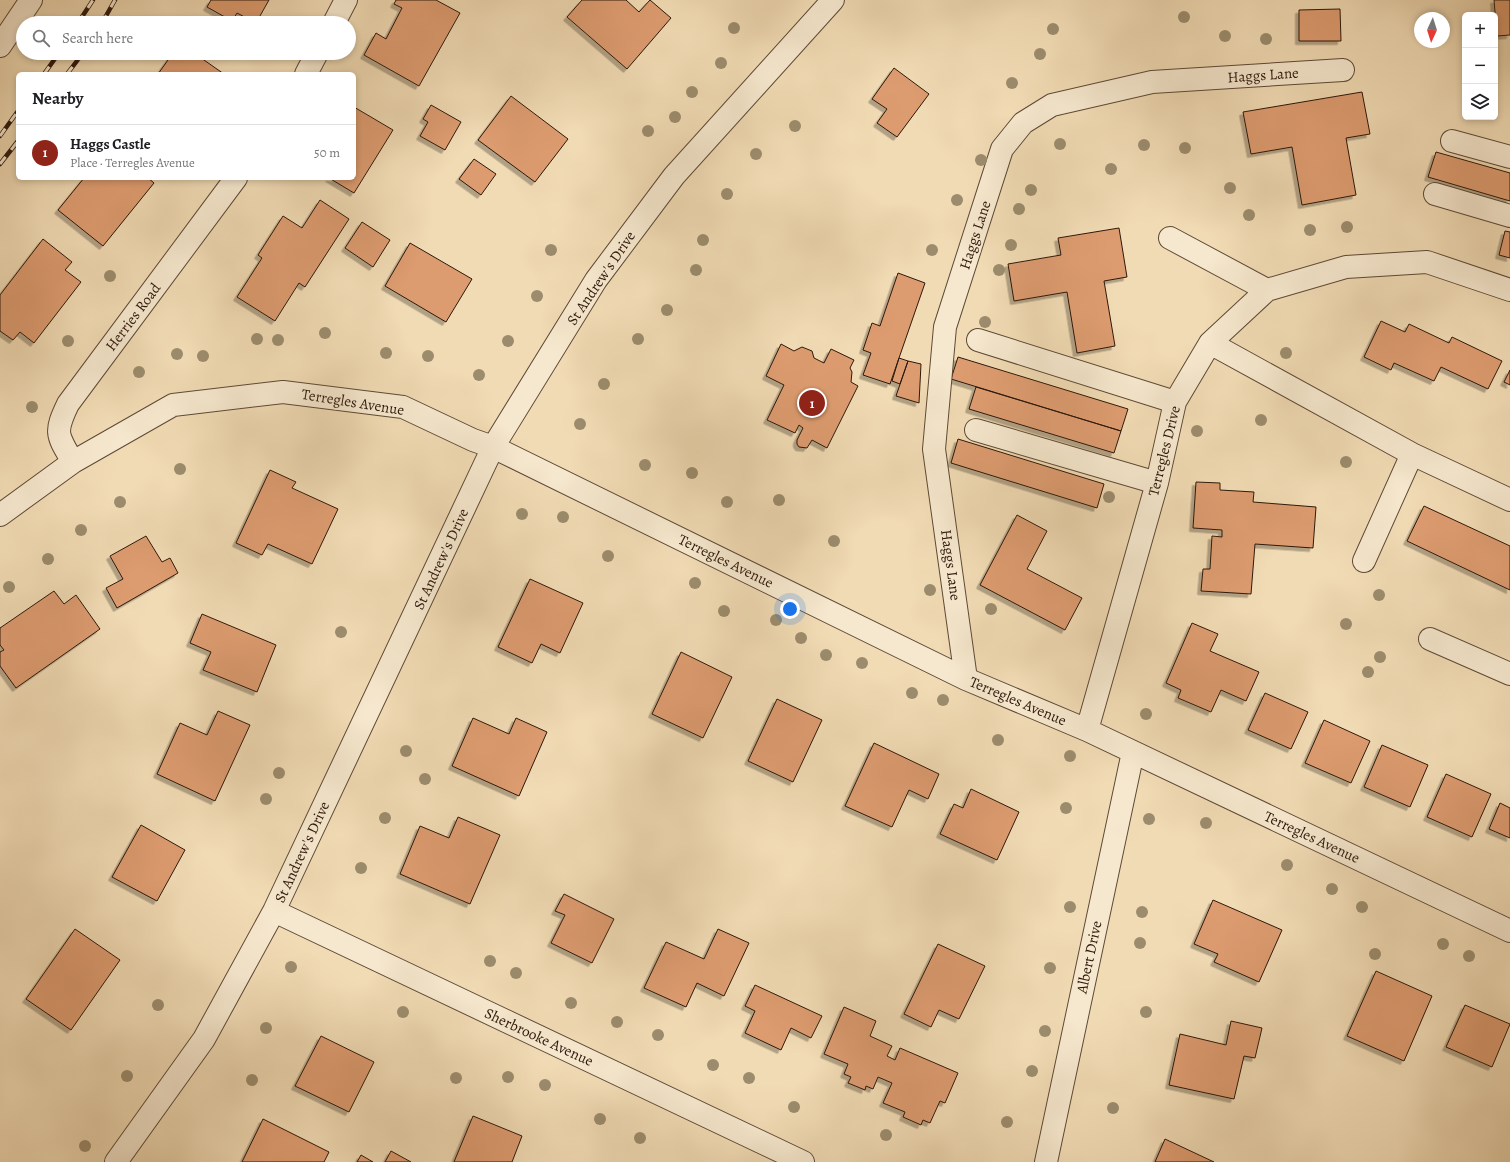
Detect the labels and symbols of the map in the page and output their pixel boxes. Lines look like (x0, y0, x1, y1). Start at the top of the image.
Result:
north arrow (1414, 12, 1450, 48)
street label: Haggs Lane (1227, 63, 1300, 87)
street label: Haggs Lane (954, 198, 996, 272)
street label: St Andrew's Drive (562, 227, 640, 329)
street label: Herries Road (101, 278, 166, 355)
street label: Terregles Avenue (300, 384, 406, 420)
pin: 1 (799, 388, 825, 418)
street label: Terregles Drive (1143, 403, 1185, 498)
street label: St Andrew's Drive (409, 505, 473, 613)
street label: Haggs Lane (936, 528, 966, 602)
street label: Terregles Avenue (675, 529, 777, 593)
your location (780, 599, 800, 619)
street label: Terregles Avenue (966, 672, 1070, 731)
street label: St Andrew's Drive (270, 798, 334, 906)
street label: Terregles Avenue (1261, 806, 1363, 868)
street label: Albert Drive (1071, 919, 1107, 996)
street label: Sherbrooke Avenue (481, 1003, 597, 1071)

